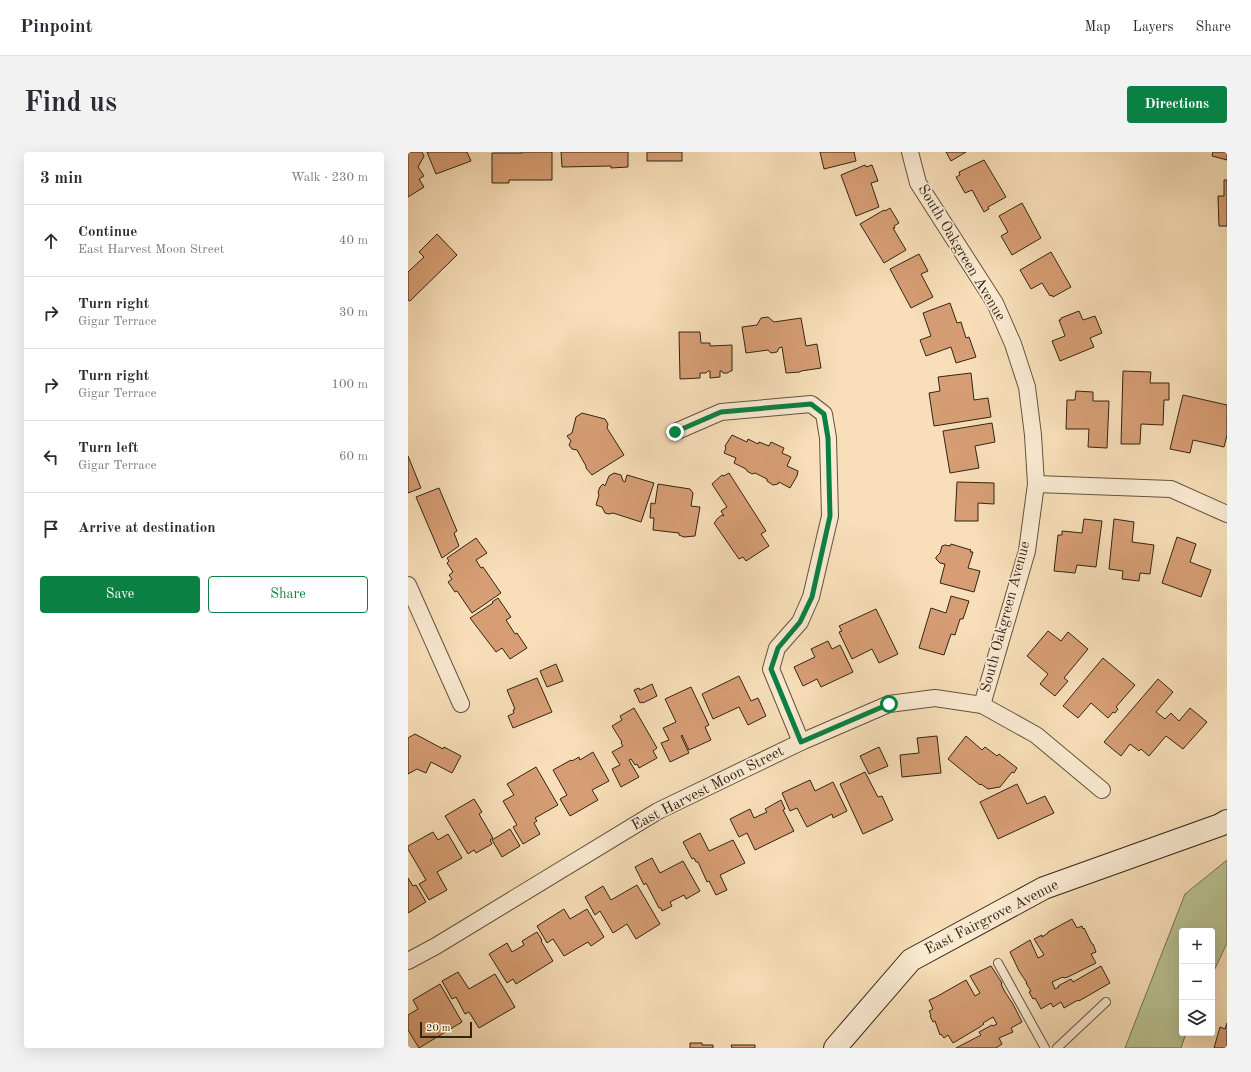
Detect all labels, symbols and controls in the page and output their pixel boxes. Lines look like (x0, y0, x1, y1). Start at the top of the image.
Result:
text: Pinpoint (20, 18, 93, 37)
text: Map (1085, 20, 1111, 34)
text: Layers (1133, 20, 1174, 34)
text: Share (1196, 20, 1231, 34)
button: Directions (1127, 86, 1227, 123)
text: Find us (24, 90, 117, 118)
text: 3 min (40, 170, 83, 187)
text: Walk · 230 m (291, 171, 368, 184)
street label: South Oakgreen Avenue (914, 182, 1008, 324)
text: Continue (78, 225, 137, 240)
icon: ahead (40, 230, 62, 252)
text: 40 m (339, 234, 368, 247)
text: East Harvest Moon Street (78, 243, 224, 256)
text: Turn right (78, 297, 149, 312)
icon: right (40, 302, 62, 324)
text: 30 m (339, 306, 368, 319)
text: Gigar Terrace (78, 315, 156, 328)
text: Turn right (78, 369, 149, 384)
icon: right (40, 374, 62, 396)
text: 100 m (331, 378, 368, 391)
text: Gigar Terrace (78, 387, 156, 400)
route end (666, 423, 684, 441)
text: Turn left (78, 441, 138, 456)
icon: left (40, 446, 62, 468)
text: 60 m (339, 450, 368, 463)
text: Gigar Terrace (78, 459, 156, 472)
icon: arrive (40, 518, 62, 540)
text: Arrive at destination (78, 521, 216, 536)
street label: South Oakgreen Avenue (979, 540, 1033, 694)
button: Save (40, 576, 200, 613)
button: Share (208, 576, 368, 613)
route start (880, 695, 898, 713)
street label: East Harvest Moon Street (629, 744, 787, 834)
street label: East Fairgrove Avenue (923, 878, 1061, 958)
map controls (1179, 928, 1215, 1036)
button: + (1179, 928, 1215, 964)
button: − (1179, 964, 1215, 1000)
button: layers (1179, 1000, 1215, 1036)
scale bar (420, 1020, 472, 1039)
text: 20 m (426, 1023, 451, 1034)

